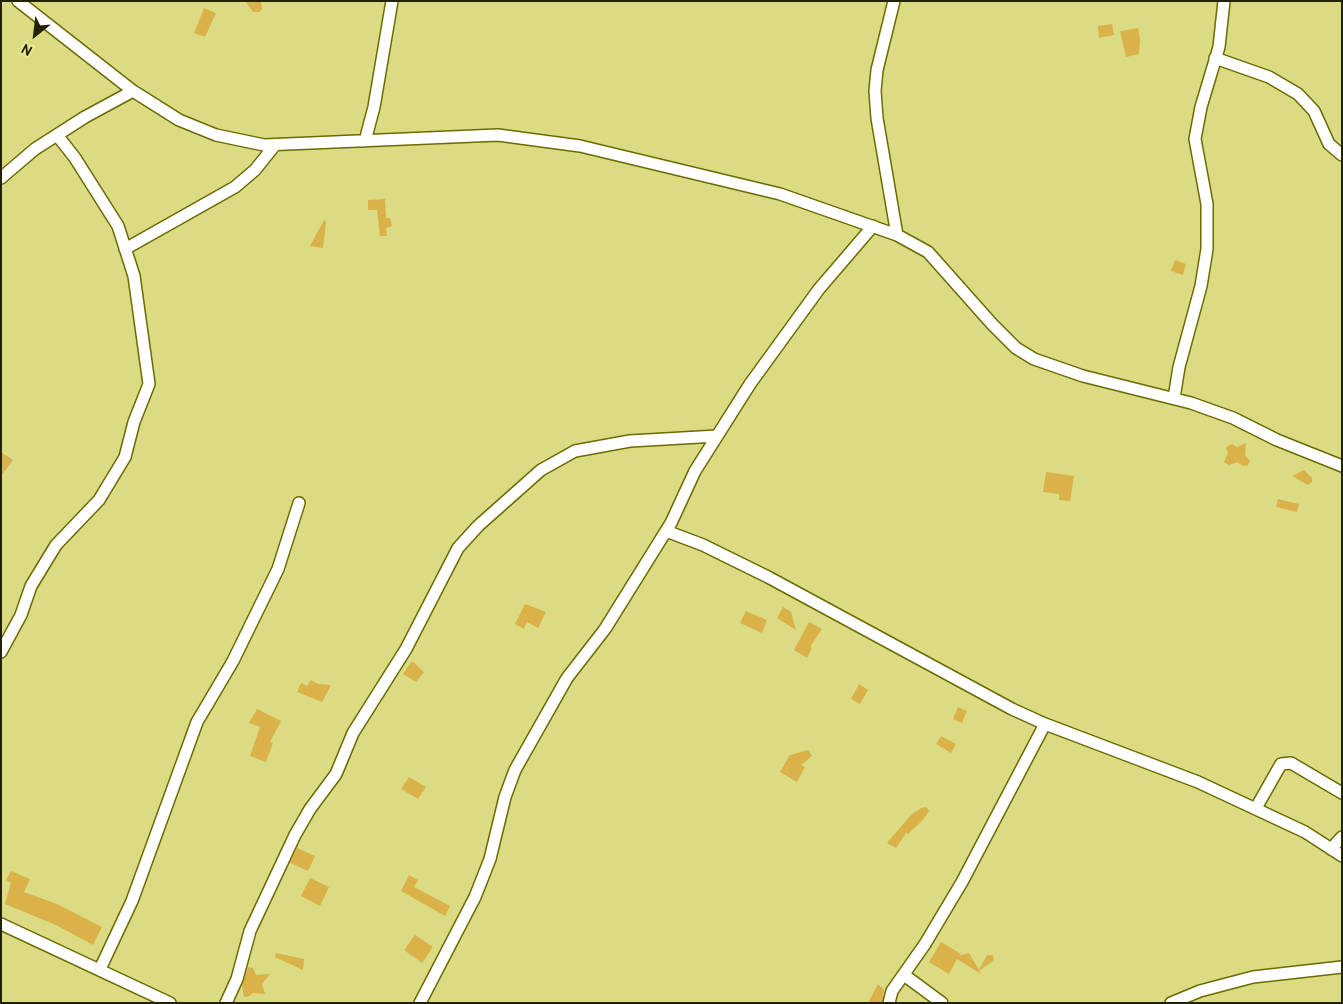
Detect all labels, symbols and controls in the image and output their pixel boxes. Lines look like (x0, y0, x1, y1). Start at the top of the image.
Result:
north arrow (10, 10, 60, 60)
text: N (19, 39, 36, 58)

